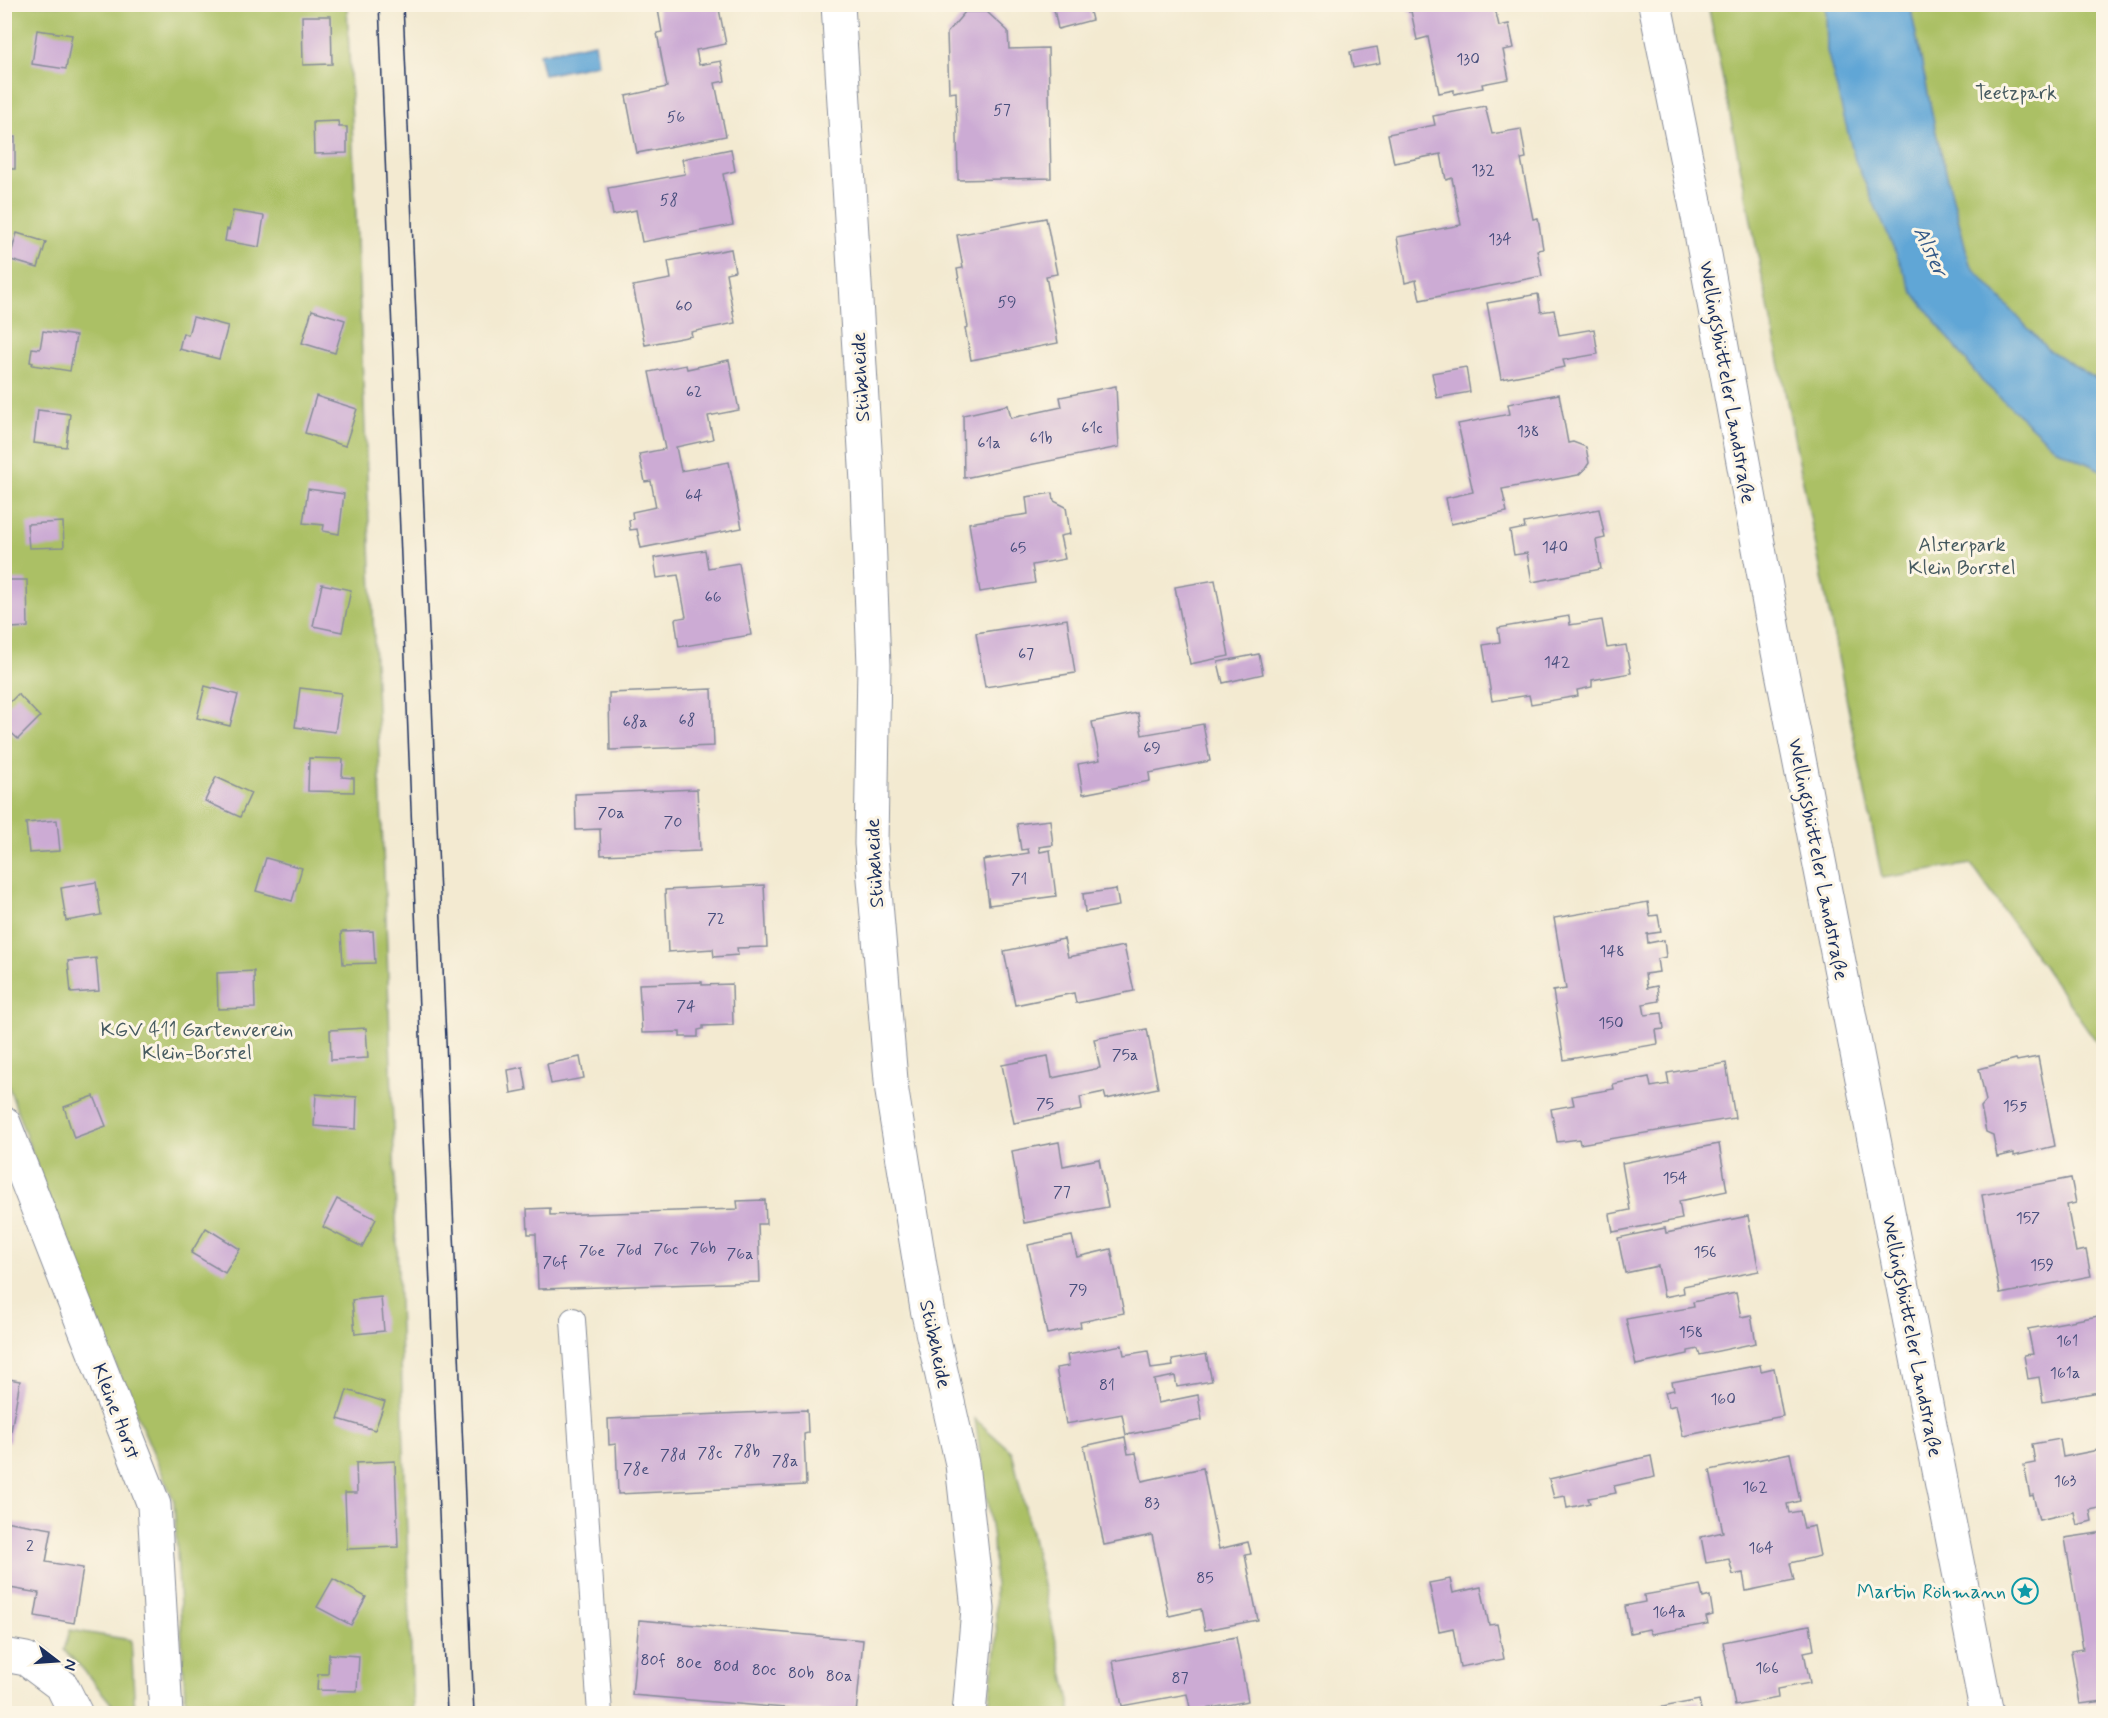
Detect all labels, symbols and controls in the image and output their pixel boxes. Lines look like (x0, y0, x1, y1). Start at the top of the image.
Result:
house number: 130 (1456, 49, 1480, 70)
park label: Teetzpark (1975, 80, 2057, 107)
house number: 57 (993, 100, 1011, 121)
house number: 56 (667, 107, 685, 128)
house number: 132 (1471, 160, 1495, 181)
house number: 58 (660, 190, 678, 211)
water label: Alster (1906, 222, 1955, 283)
house number: 134 (1488, 229, 1512, 250)
street label: Wellingsbütteler Landstraße (1690, 259, 1761, 506)
house number: 59 (997, 292, 1017, 313)
house number: 60 (675, 296, 693, 317)
street label: Stübeheide (846, 331, 877, 422)
house number: 62 (686, 382, 702, 403)
house number: 61c (1081, 418, 1103, 439)
house number: 138 (1517, 421, 1539, 442)
house number: 61b (1030, 428, 1053, 449)
house number: 61a (977, 433, 1001, 454)
house number: 64 (685, 485, 703, 506)
park label: Alsterpark Klein Borstel (1908, 532, 2016, 582)
house number: 140 (1542, 537, 1568, 558)
house number: 65 (1010, 538, 1026, 559)
house number: 66 (704, 587, 722, 608)
house number: 67 (1018, 644, 1034, 665)
house number: 142 (1544, 652, 1571, 673)
house number: 68 (679, 710, 695, 731)
house number: 68a (622, 712, 648, 733)
street label: Wellingsbütteler Landstraße (1779, 736, 1854, 983)
house number: 69 (1143, 738, 1161, 759)
house number: 70a (597, 803, 625, 824)
house number: 70 (664, 812, 682, 833)
street label: Stübeheide (860, 817, 891, 908)
house number: 71 (1011, 869, 1027, 890)
house number: 72 (707, 909, 725, 930)
house number: 148 (1599, 941, 1625, 962)
house number: 74 (676, 996, 696, 1017)
house number: 150 (1598, 1013, 1624, 1034)
park label: KGV 411 Gartenverein Klein-Borstel (101, 1017, 293, 1067)
house number: 75a (1112, 1045, 1138, 1066)
house number: 75 (1036, 1094, 1054, 1115)
house number: 155 (2003, 1096, 2027, 1117)
house number: 154 (1662, 1168, 1688, 1189)
house number: 77 (1053, 1182, 1071, 1203)
house number: 157 (2016, 1208, 2040, 1229)
street label: Wellingsbütteler Landstraße (1873, 1213, 1948, 1460)
house number: 76b (690, 1238, 716, 1259)
house number: 76c (653, 1239, 679, 1260)
house number: 76d (616, 1240, 642, 1261)
house number: 76e (579, 1241, 605, 1262)
house number: 156 (1693, 1242, 1717, 1263)
house number: 76a (727, 1244, 753, 1265)
house number: 76f (542, 1252, 568, 1273)
house number: 159 (2030, 1255, 2054, 1276)
house number: 79 (1068, 1280, 1088, 1301)
street label: Stübeheide (912, 1298, 957, 1391)
house number: 158 (1679, 1322, 1703, 1343)
house number: 161 (2056, 1331, 2078, 1352)
street label: Kleine Horst (85, 1360, 146, 1463)
house number: 161a (2050, 1363, 2080, 1384)
house number: 81 (1099, 1375, 1115, 1396)
house number: 160 (1710, 1389, 1736, 1410)
house number: 78b (734, 1441, 760, 1462)
house number: 78c (698, 1443, 723, 1464)
house number: 78d (660, 1445, 686, 1466)
house number: 78a (772, 1451, 798, 1472)
house number: 78e (623, 1459, 649, 1480)
house number: 163 (2054, 1471, 2077, 1492)
house number: 162 (1742, 1477, 1768, 1498)
house number: 83 (1144, 1493, 1160, 1514)
house number: 2 (26, 1536, 34, 1557)
house number: 164 (1748, 1538, 1774, 1559)
house number: 85 (1196, 1568, 1214, 1589)
place icon: Martin Röhmann (2010, 1576, 2040, 1606)
place label: Martin Röhmann (1857, 1579, 2006, 1606)
house number: 164a (1652, 1602, 1686, 1623)
north arrow (27, 1631, 87, 1691)
house number: 80f (640, 1650, 666, 1671)
house number: 80e (676, 1653, 702, 1674)
house number: 80d (713, 1656, 739, 1677)
text: N (58, 1657, 82, 1673)
house number: 166 (1755, 1658, 1779, 1679)
house number: 80c (752, 1660, 777, 1681)
house number: 80b (788, 1663, 814, 1684)
house number: 80a (826, 1666, 852, 1687)
house number: 87 (1171, 1668, 1189, 1689)

